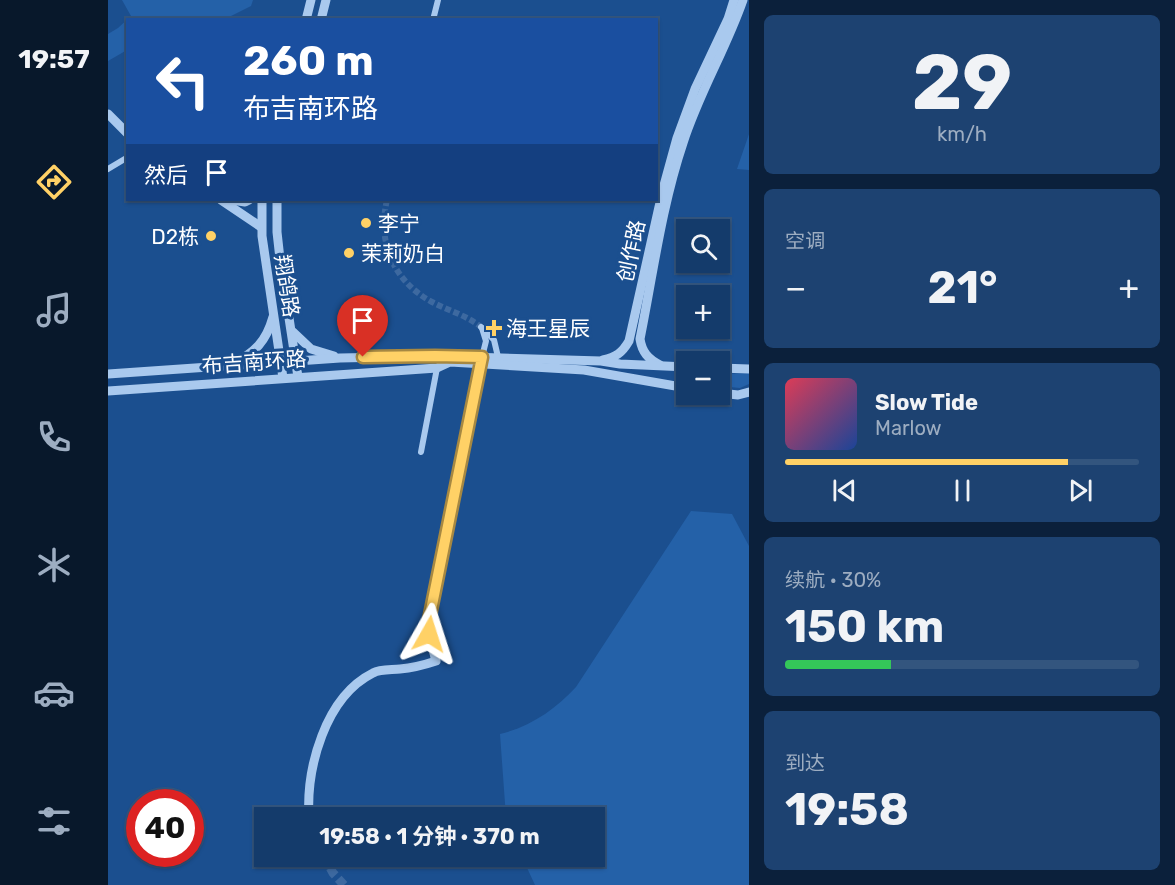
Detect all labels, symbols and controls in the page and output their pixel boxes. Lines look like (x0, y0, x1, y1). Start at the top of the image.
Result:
text: 260 m (243, 36, 374, 86)
text: 29 (912, 36, 1012, 129)
icon: left (144, 42, 222, 120)
text: 19:57 (18, 43, 90, 75)
text: 布吉南环路 (243, 93, 378, 125)
text: km/h (937, 122, 987, 146)
icon: arrive (200, 156, 233, 189)
icon: directions (33, 161, 75, 203)
text: 然后 (144, 162, 188, 189)
place label: 李宁 (378, 211, 420, 236)
marker: 李宁 (359, 216, 373, 230)
street label: 创作路 (612, 218, 650, 284)
map controls (676, 219, 730, 405)
button: search (676, 219, 730, 273)
place label: D2栋 (151, 224, 199, 249)
marker: D2栋 (204, 229, 218, 243)
text: 空调 (785, 229, 825, 253)
place label: 茉莉奶白 (361, 241, 445, 266)
marker: 茉莉奶白 (342, 246, 356, 260)
street label: 翔鸽路 (270, 253, 304, 319)
text: 21° (927, 261, 998, 314)
text: − (785, 268, 806, 307)
text: + (1118, 268, 1139, 307)
button: + (676, 285, 730, 339)
icon: music (33, 289, 75, 331)
pin (337, 295, 388, 357)
icon: arrive (346, 304, 379, 337)
place label: 海王星辰 (506, 316, 590, 341)
marker: 海王星辰 (487, 321, 501, 335)
street label: 布吉南环路 (201, 346, 307, 378)
button: − (676, 351, 730, 405)
text: Slow Tide (875, 389, 978, 416)
icon: phone (33, 416, 75, 458)
text: Marlow (875, 416, 942, 440)
icon: previous (828, 474, 861, 507)
icon: pause (946, 474, 979, 507)
icon: next (1064, 474, 1097, 507)
icon: climate (33, 544, 75, 586)
text: 续航 · 30% (785, 568, 881, 592)
text: 150 km (785, 600, 944, 653)
position arrow (397, 602, 461, 666)
icon: car (33, 672, 75, 714)
text: 到达 (785, 751, 825, 775)
text: 19:58 (785, 783, 909, 836)
speed limit sign: 40 (126, 789, 204, 867)
icon: filters (33, 800, 75, 842)
text: 19:58 · 1 分钟 · 370 m (319, 823, 540, 850)

